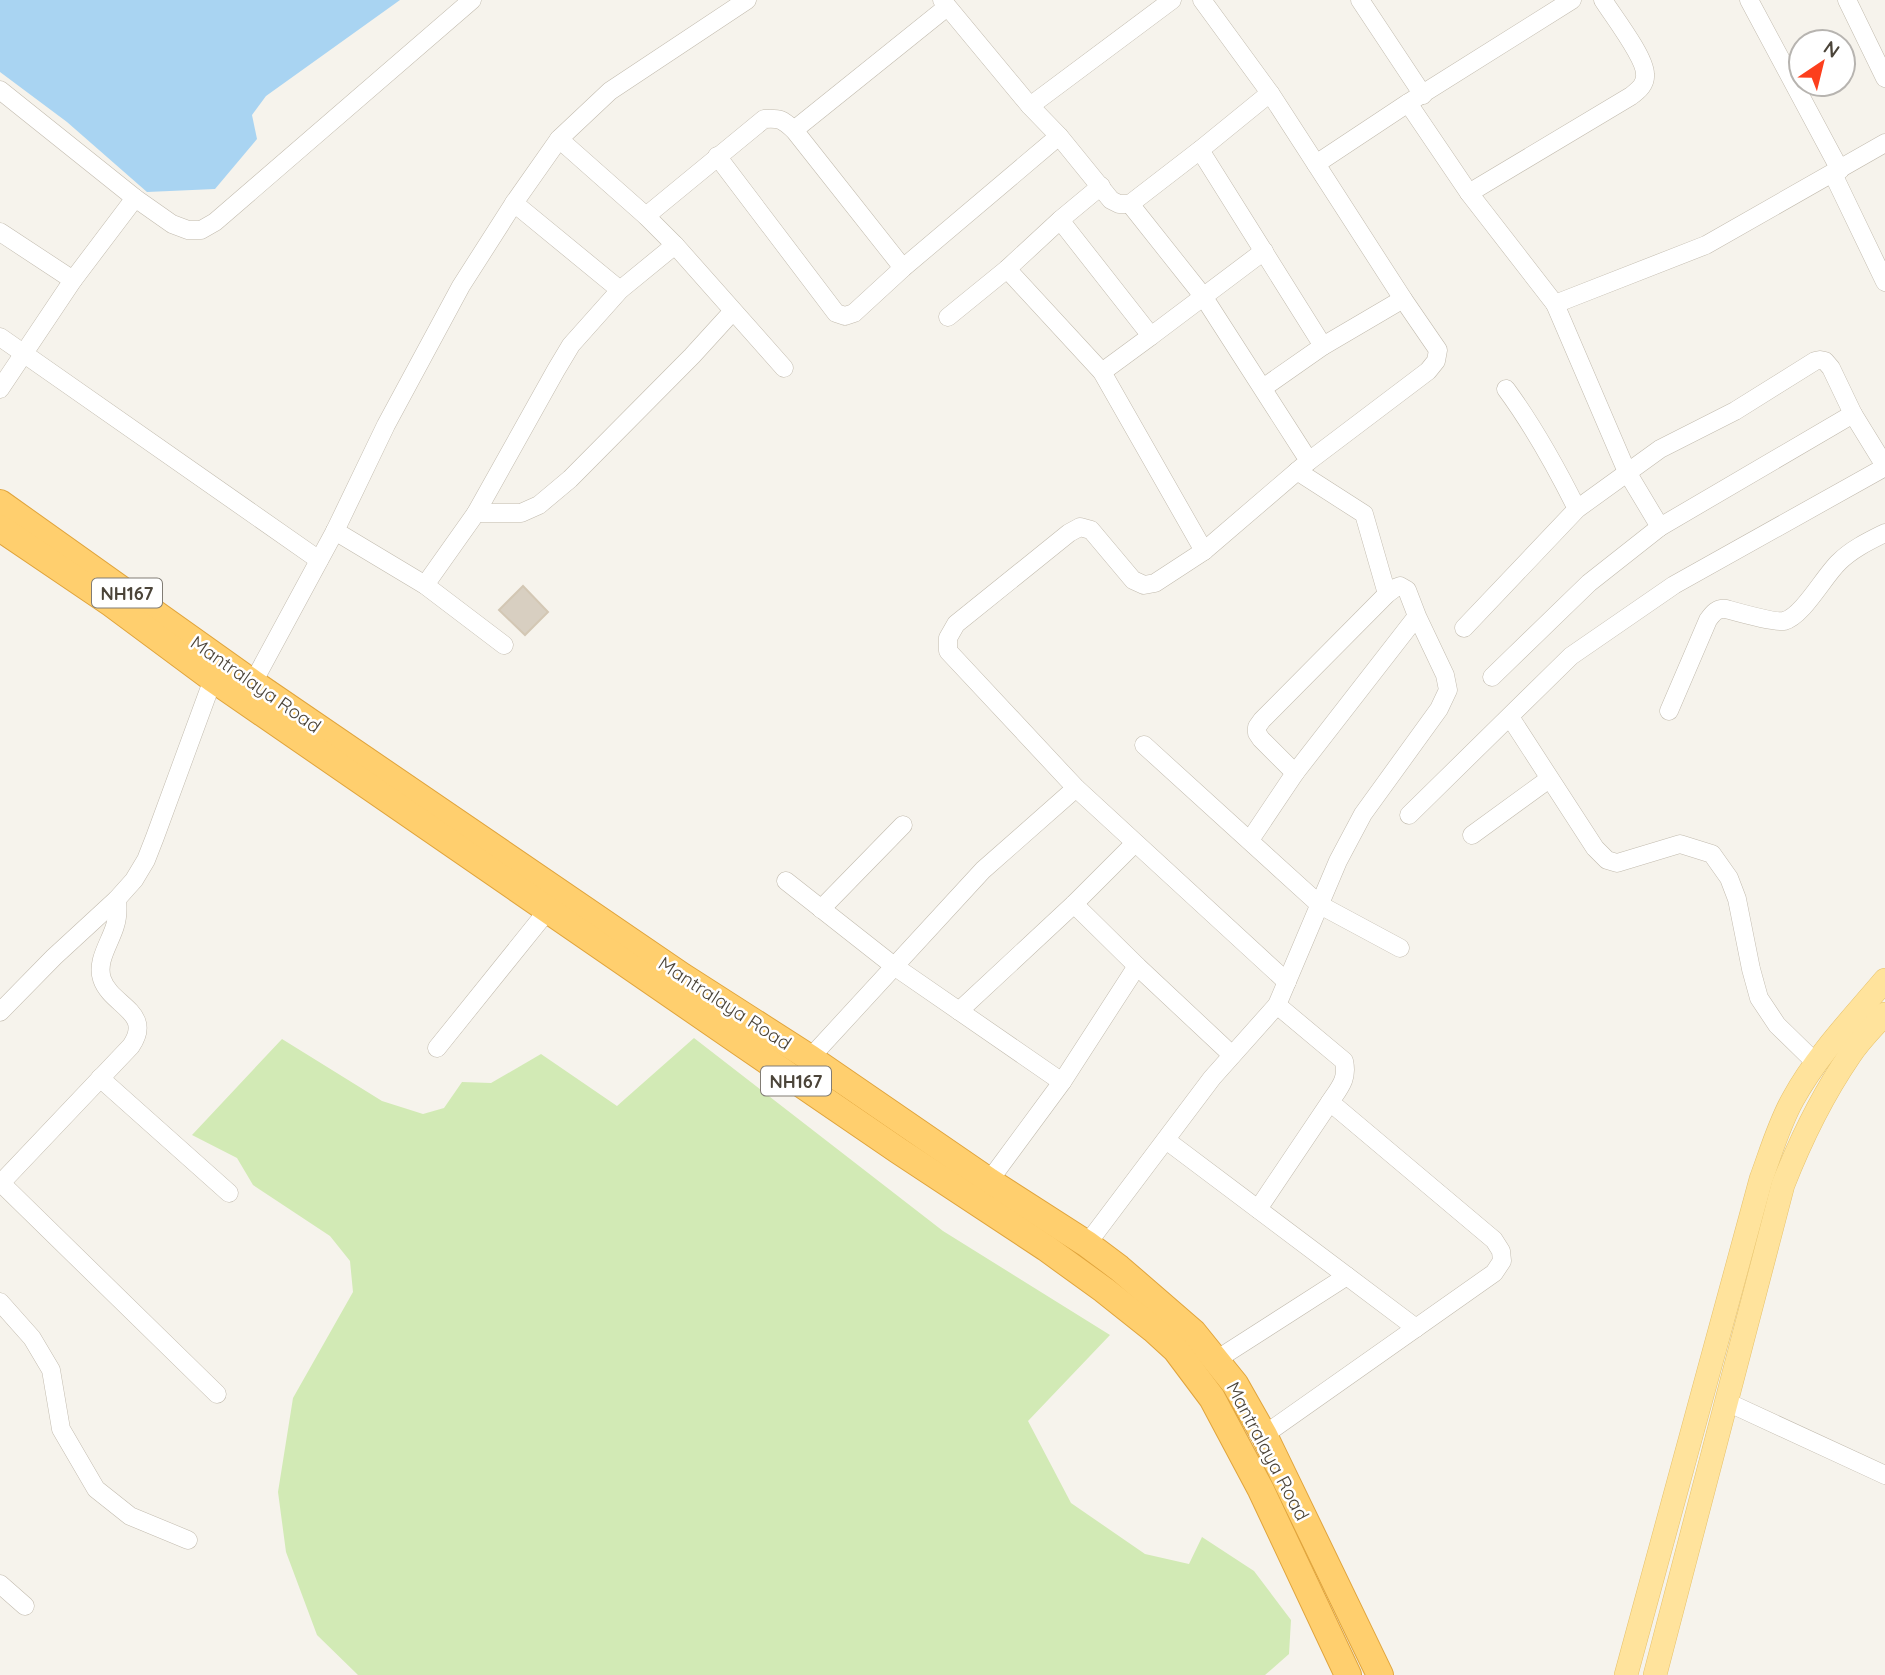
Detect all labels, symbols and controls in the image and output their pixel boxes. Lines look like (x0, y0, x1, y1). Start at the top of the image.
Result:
north arrow (1787, 28, 1857, 98)
text: N (1819, 35, 1844, 63)
road number: NH167 (92, 578, 162, 608)
street label: Mantralaya Road (186, 630, 326, 738)
street label: Mantralaya Road (654, 951, 796, 1055)
road number: NH167 (761, 1066, 831, 1096)
street label: Mantralaya Road (1221, 1377, 1315, 1525)

